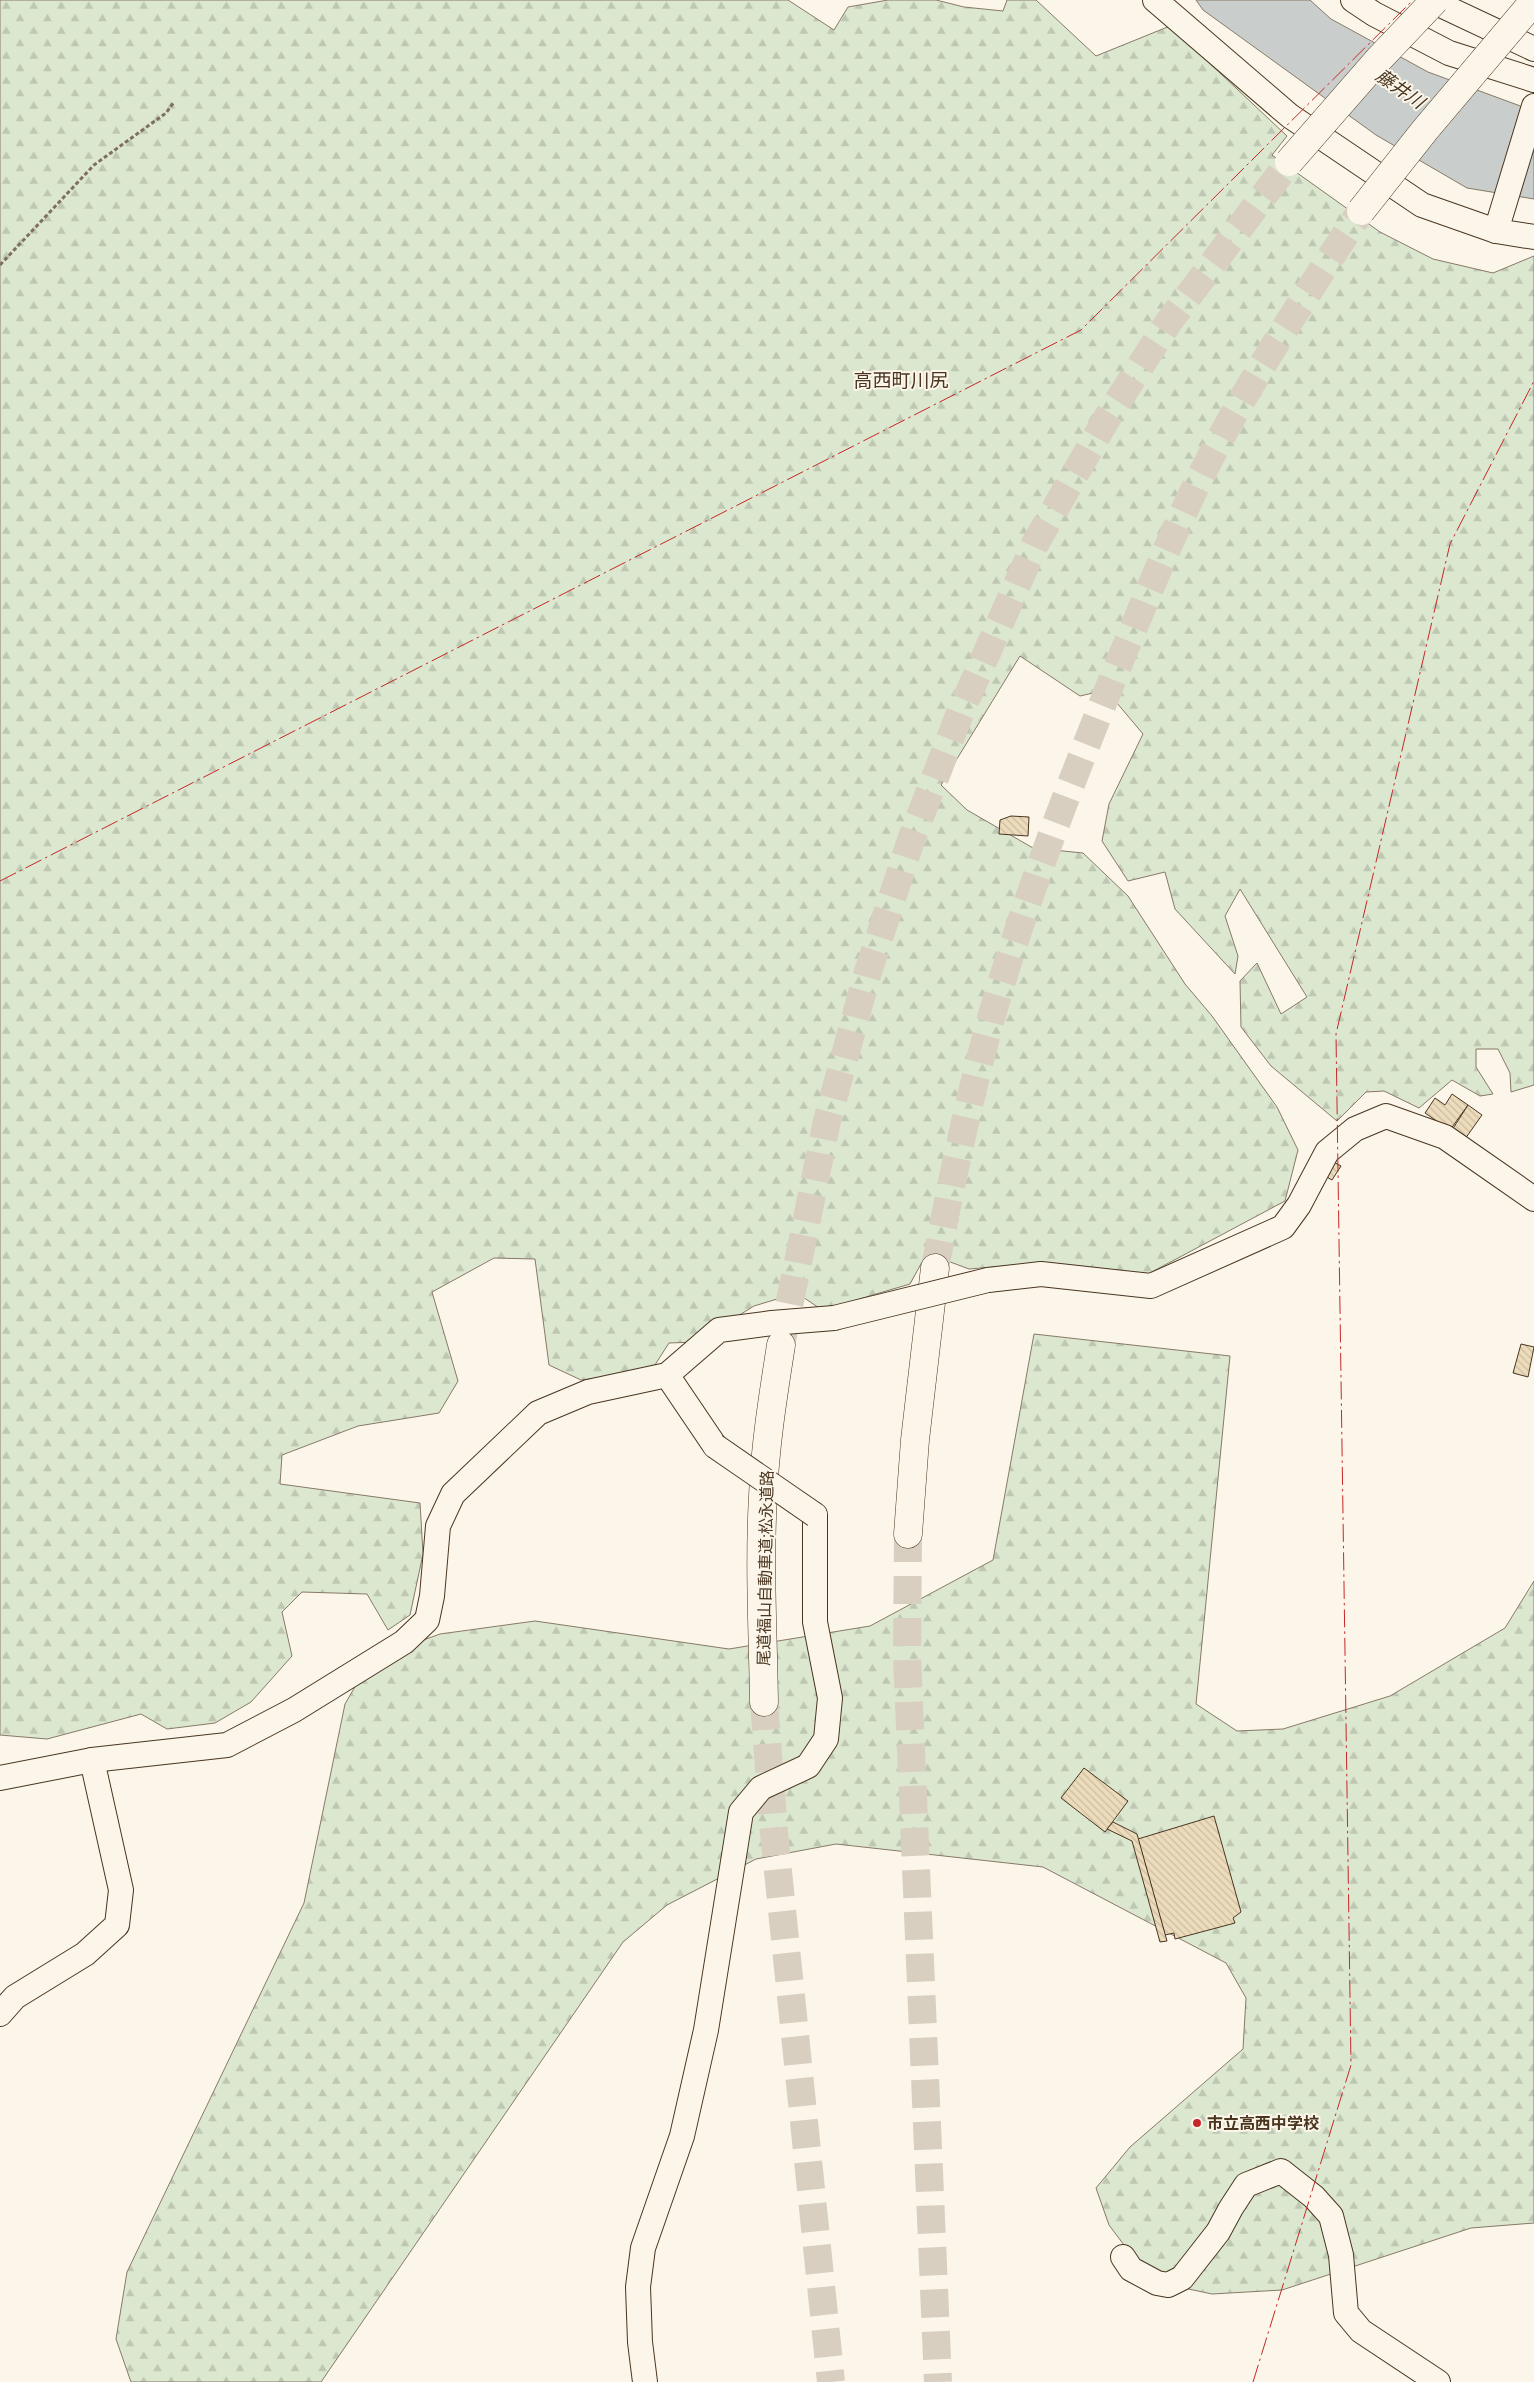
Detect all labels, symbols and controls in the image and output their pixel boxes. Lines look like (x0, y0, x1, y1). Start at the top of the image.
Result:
water label: 藤井川 (1373, 65, 1430, 113)
district label: 高西町川尻 (853, 369, 949, 391)
street label: 尾道福山自動車道;松永道路 (754, 1470, 776, 1666)
place label: 市立高西中学校 (1207, 2114, 1319, 2132)
marker: 市立高西中学校 (1191, 2117, 1203, 2129)

